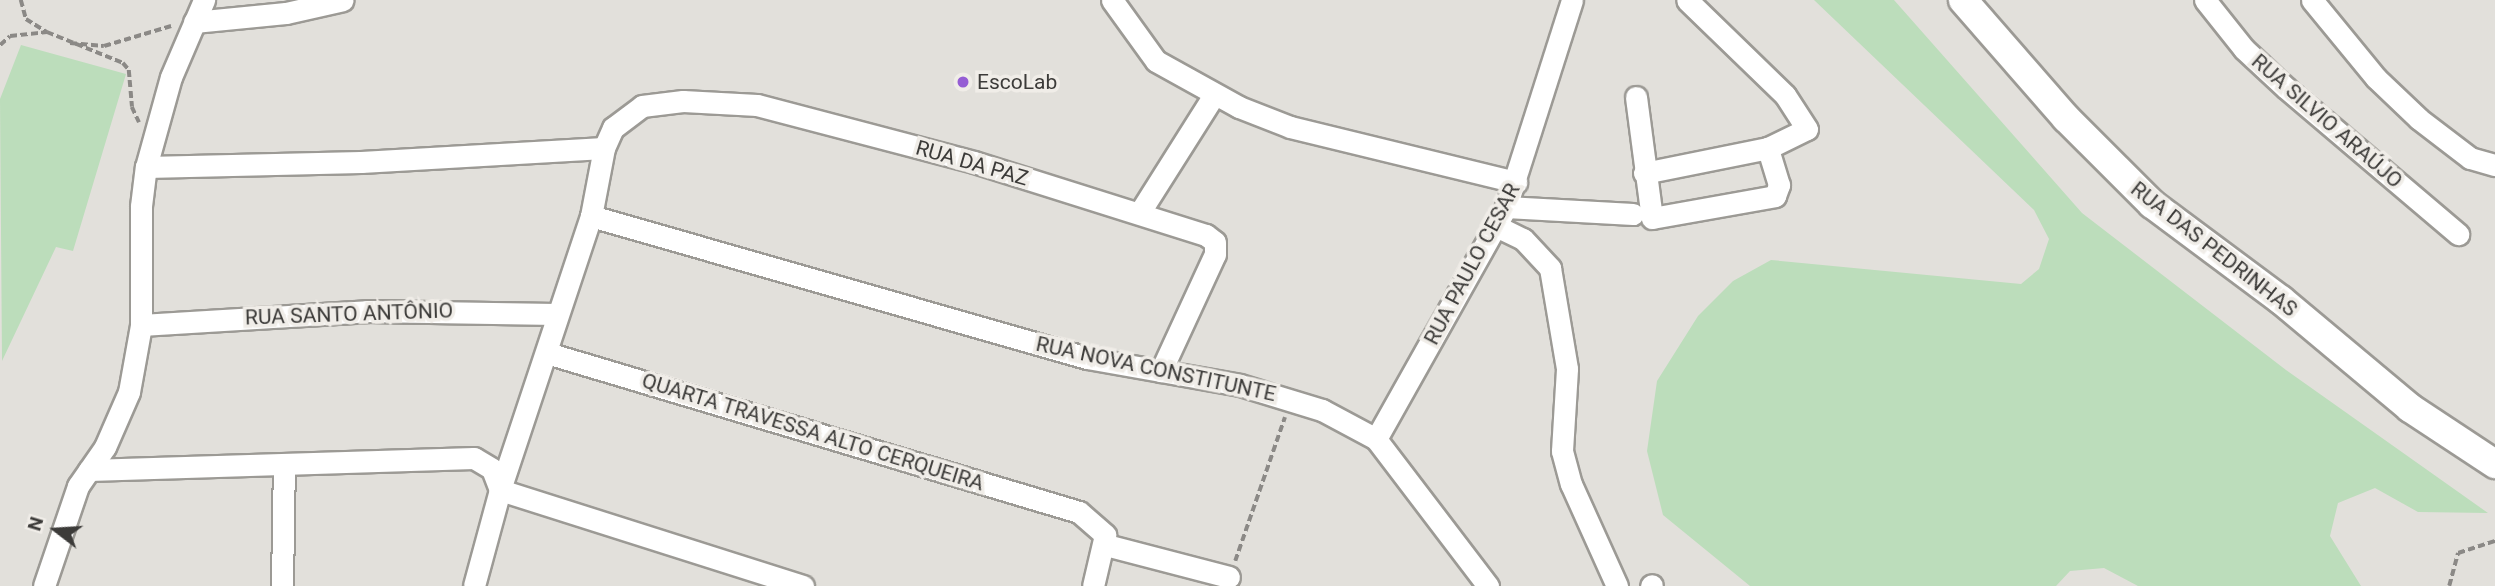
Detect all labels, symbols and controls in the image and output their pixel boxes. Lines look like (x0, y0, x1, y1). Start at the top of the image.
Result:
street label: RUA SILVIO ARAÚJO (2246, 49, 2408, 193)
place label: EscoLab (977, 69, 1057, 95)
marker: EscoLab (955, 74, 971, 90)
street label: RUA DA PAZ (913, 135, 1031, 191)
street label: RUA DAS PEDRINHAS (2126, 176, 2302, 322)
street label: RUA PAULO CESAR (1419, 179, 1525, 349)
street label: RUA SANTO ANTÔNIO (245, 298, 453, 330)
street label: RUA NOVA CONSTITUNTE (1034, 331, 1278, 407)
street label: QUARTA TRAVESSA ALTO CERQUEIRA (639, 368, 987, 496)
north arrow (21, 495, 91, 565)
text: N (22, 514, 48, 533)

